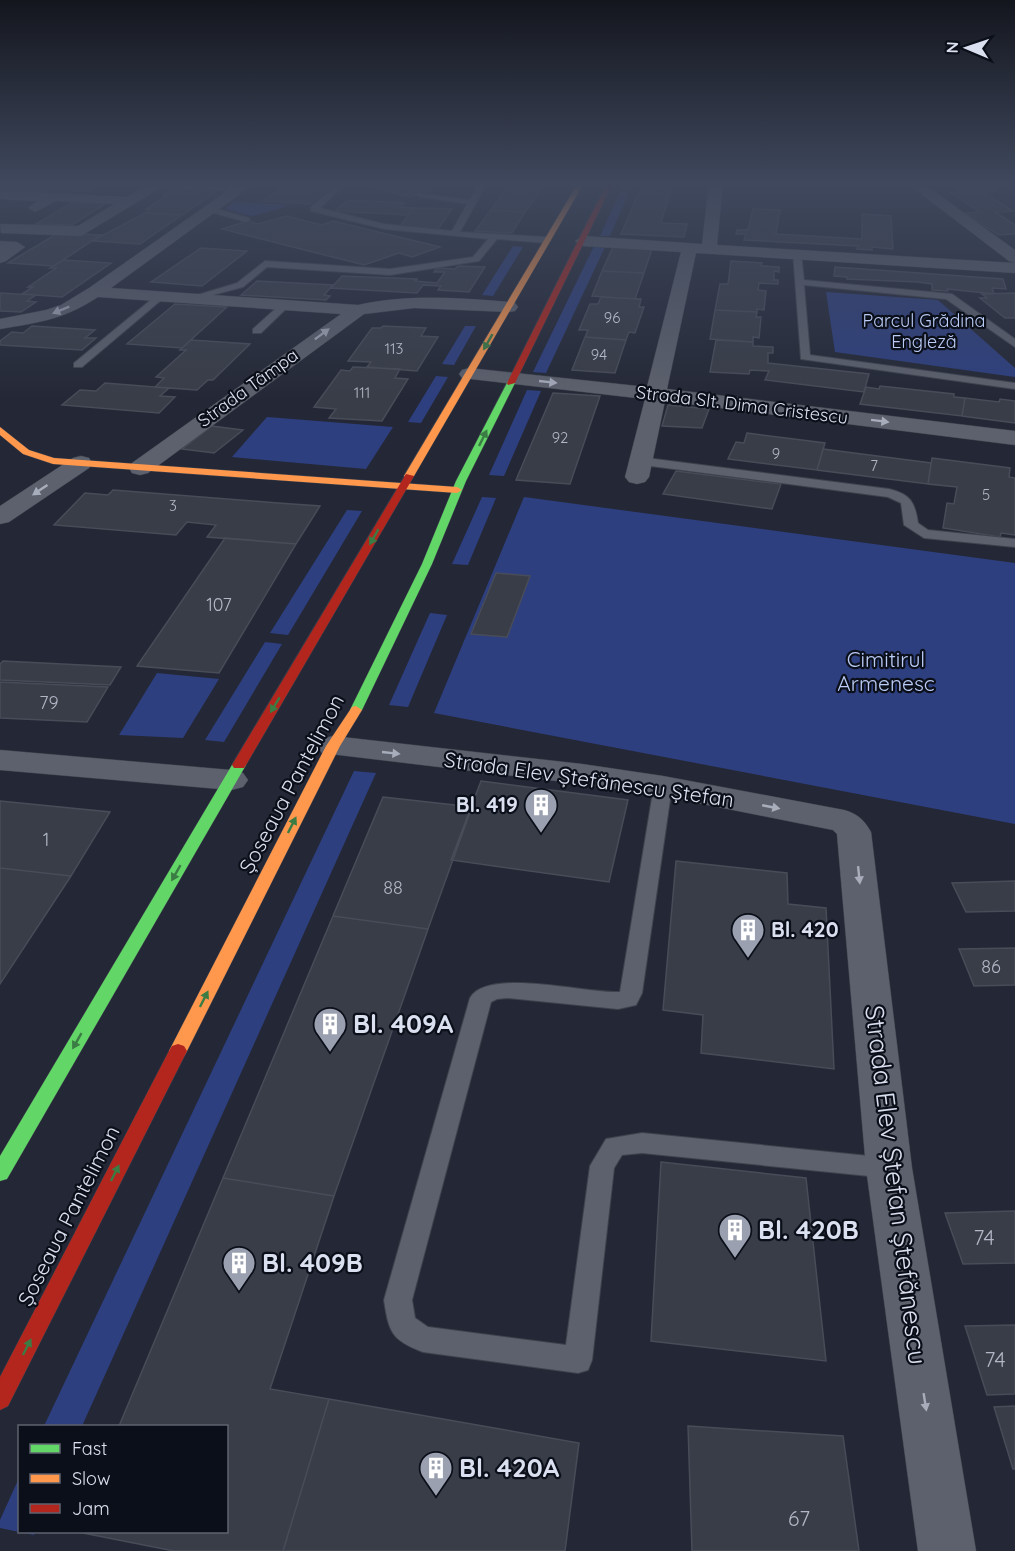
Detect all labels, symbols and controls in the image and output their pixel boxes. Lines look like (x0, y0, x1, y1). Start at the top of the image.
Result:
north arrow (937, 18, 997, 78)
text: N (942, 41, 962, 54)
one-way arrow (52, 305, 70, 315)
house number: 96 (604, 308, 620, 327)
park label: Parcul Grădina Engleză (863, 309, 985, 353)
one-way arrow (315, 328, 330, 340)
one-way arrow (482, 334, 493, 350)
house number: 113 (385, 339, 404, 358)
street label: Strada Tâmpa (193, 343, 303, 432)
house number: 94 (591, 345, 607, 364)
one-way arrow (539, 377, 558, 387)
street label: Strada Slt. Dima Cristescu (635, 380, 849, 429)
house number: 111 (354, 383, 370, 402)
one-way arrow (871, 417, 890, 426)
house number: 92 (552, 428, 568, 447)
one-way arrow (478, 429, 487, 446)
house number: 9 (772, 444, 780, 463)
house number: 7 (870, 456, 878, 475)
one-way arrow (33, 484, 49, 496)
house number: 5 (982, 485, 990, 504)
house number: 3 (169, 496, 177, 515)
one-way arrow (368, 529, 379, 545)
house number: 107 (206, 593, 232, 616)
park label: Cimitirul Armenesc (837, 646, 935, 696)
street label: Șoseaua Pantelimon (233, 690, 349, 877)
house number: 79 (39, 691, 59, 714)
one-way arrow (269, 697, 280, 713)
street label: Strada Elev Ștefănescu Ștefan (443, 746, 736, 812)
one-way arrow (381, 748, 400, 758)
building icon: Bl. 419 (523, 787, 559, 834)
place label: Bl. 419 (456, 791, 518, 817)
one-way arrow (761, 803, 780, 812)
one-way arrow (287, 817, 297, 834)
house number: 1 (43, 828, 49, 851)
one-way arrow (171, 865, 181, 882)
one-way arrow (854, 866, 864, 885)
house number: 88 (383, 876, 403, 899)
building icon: Bl. 420 (730, 912, 766, 959)
place label: Bl. 420 (771, 916, 839, 942)
house number: 86 (981, 955, 1001, 978)
one-way arrow (198, 990, 208, 1008)
street label: Strada Elev Ștefan Ștefănescu (858, 1003, 935, 1367)
building icon: Bl. 409A (312, 1006, 348, 1053)
place label: Bl. 409A (353, 1007, 454, 1040)
one-way arrow (72, 1033, 83, 1049)
street label: Șoseaua Pantelimon (11, 1121, 125, 1310)
one-way arrow (110, 1164, 120, 1181)
building icon: Bl. 420B (717, 1212, 753, 1259)
place label: Bl. 420B (758, 1213, 859, 1246)
house number: 74 (974, 1224, 995, 1250)
building icon: Bl. 409B (221, 1245, 257, 1292)
place label: Bl. 409B (262, 1246, 363, 1279)
one-way arrow (22, 1338, 31, 1355)
house number: 74 (985, 1346, 1006, 1372)
one-way arrow (920, 1393, 929, 1412)
legend (18, 1425, 228, 1533)
text: Fast (72, 1437, 107, 1460)
building icon: Bl. 420A (418, 1450, 454, 1497)
place label: Bl. 420A (459, 1451, 560, 1484)
text: Slow (72, 1467, 110, 1490)
text: Jam (72, 1497, 110, 1520)
house number: 67 (788, 1505, 810, 1531)

